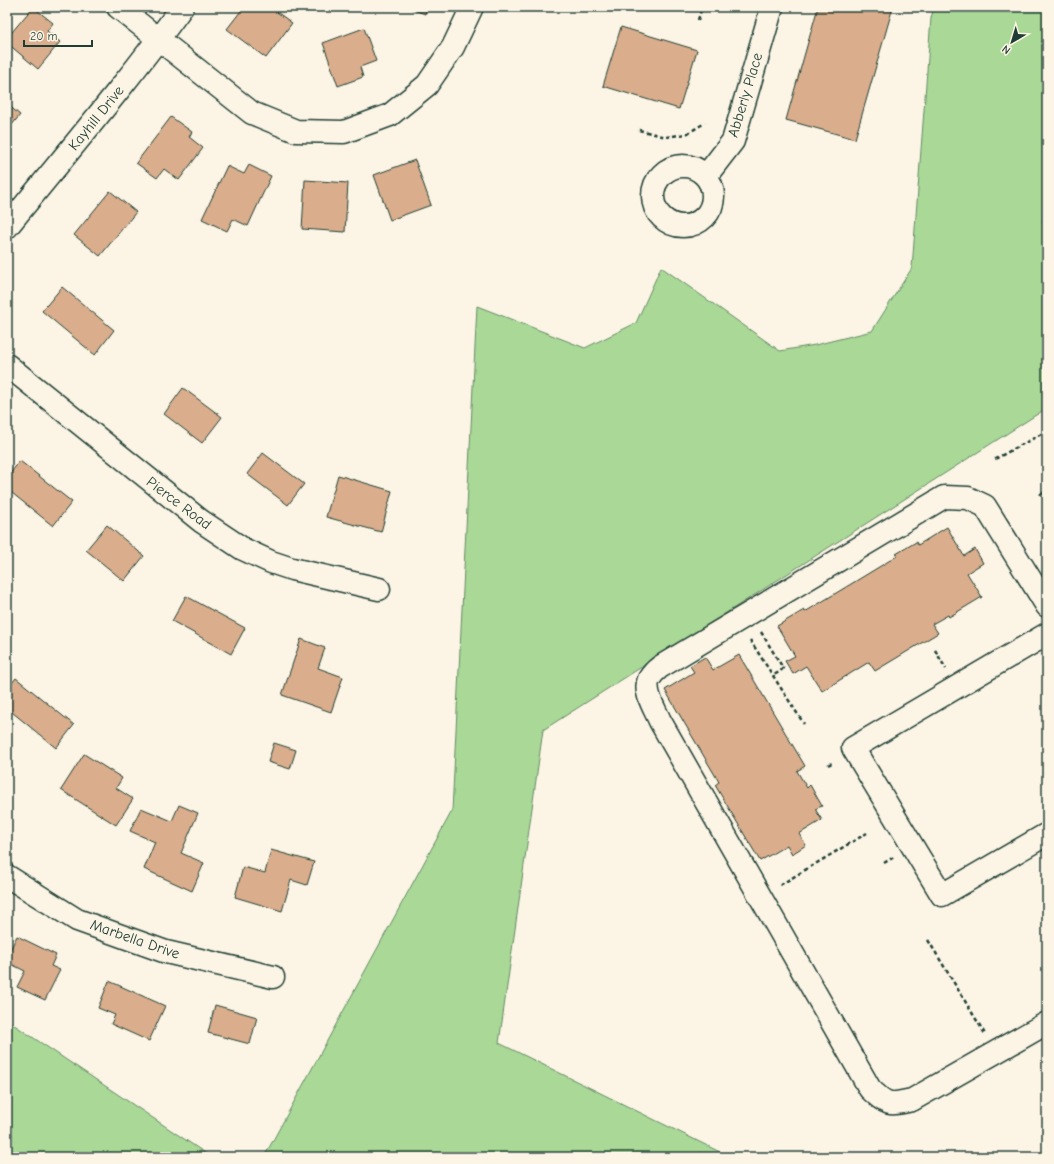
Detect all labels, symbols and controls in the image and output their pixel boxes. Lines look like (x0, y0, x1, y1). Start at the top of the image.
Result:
scale bar (24, 22, 92, 48)
north arrow (992, 22, 1032, 62)
text: 20 m (30, 29, 58, 43)
text: N (999, 42, 1013, 57)
street label: Abberly Place (724, 50, 767, 139)
street label: Kayhill Drive (64, 82, 128, 154)
street label: Pierce Road (143, 473, 215, 533)
street label: Marbella Drive (88, 915, 183, 963)

